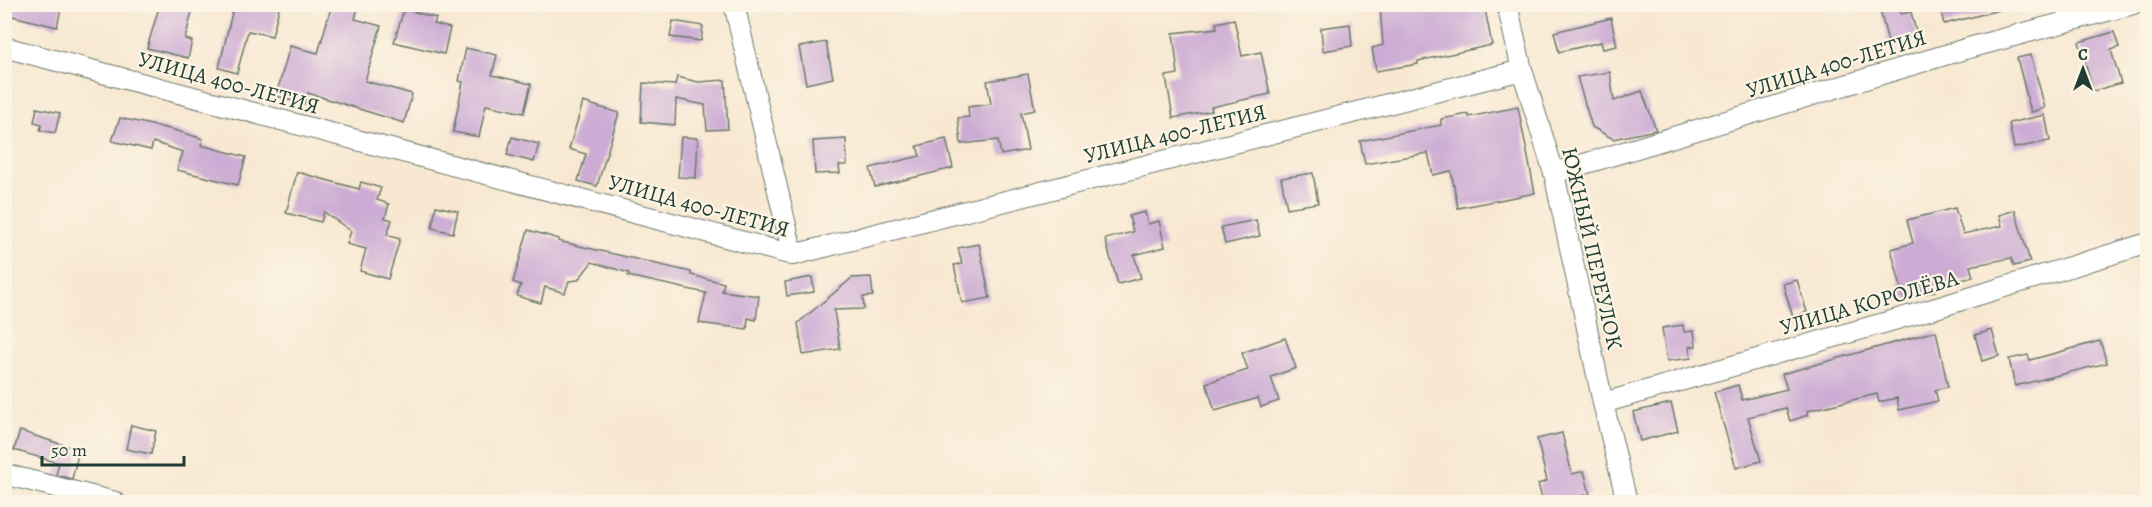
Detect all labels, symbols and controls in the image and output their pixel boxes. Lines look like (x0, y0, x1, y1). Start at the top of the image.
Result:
street label: УЛИЦА 400-ЛЕТИЯ (1743, 22, 1930, 106)
north arrow (2053, 39, 2113, 99)
street label: УЛИЦА 400-ЛЕТИЯ (135, 44, 323, 122)
text: С (2078, 44, 2088, 66)
street label: УЛИЦА 400-ЛЕТИЯ (1081, 97, 1269, 171)
street label: ЮЖНЫЙ ПЕРЕУЛОК (1554, 144, 1630, 352)
street label: УЛИЦА 400-ЛЕТИЯ (605, 167, 793, 245)
street label: УЛИЦА КОРОЛЁВА (1776, 263, 1963, 343)
scale bar (42, 429, 184, 467)
text: 50 m (51, 438, 87, 462)

